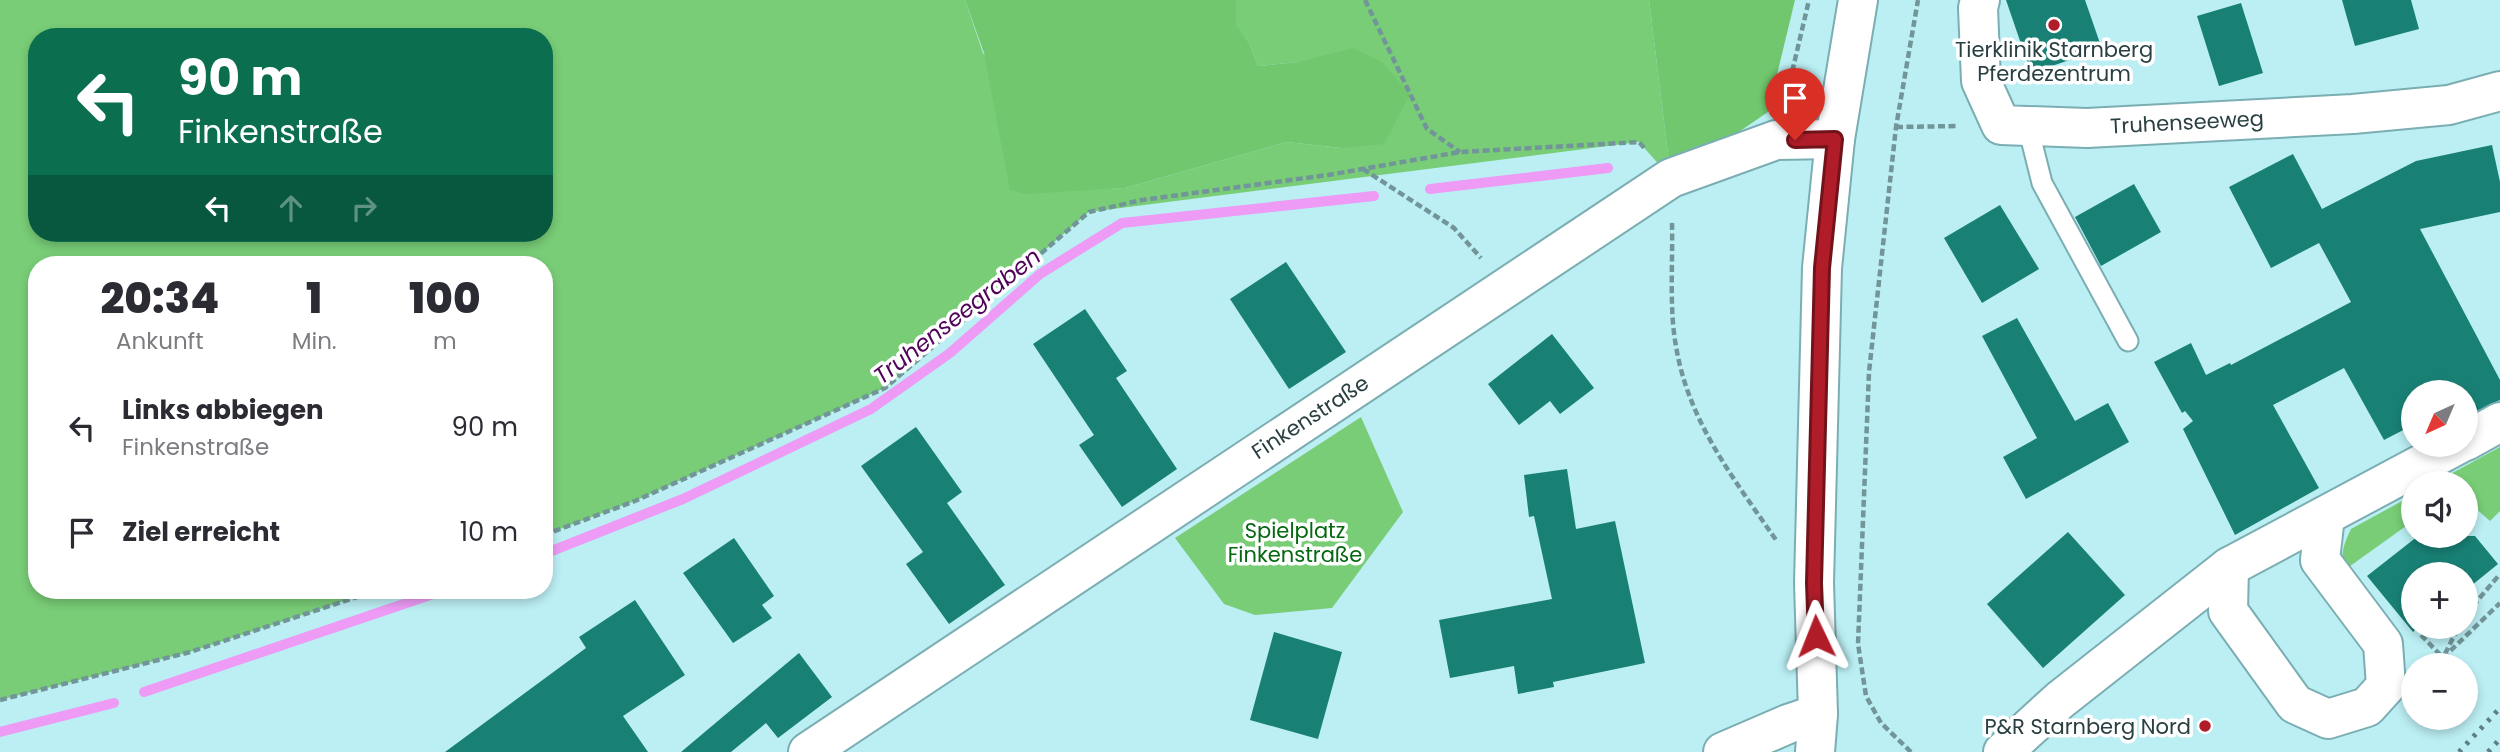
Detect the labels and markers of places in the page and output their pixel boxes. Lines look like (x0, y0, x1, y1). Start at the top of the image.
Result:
marker: Tierklinik Starnberg Pferdezentrum (2046, 17, 2062, 33)
place label: Tierklinik Starnberg Pferdezentrum (1955, 35, 2153, 88)
pin (1765, 68, 1825, 140)
place label: P&R Starnberg Nord (1984, 712, 2191, 741)
marker: P&R Starnberg Nord (2197, 718, 2213, 734)

